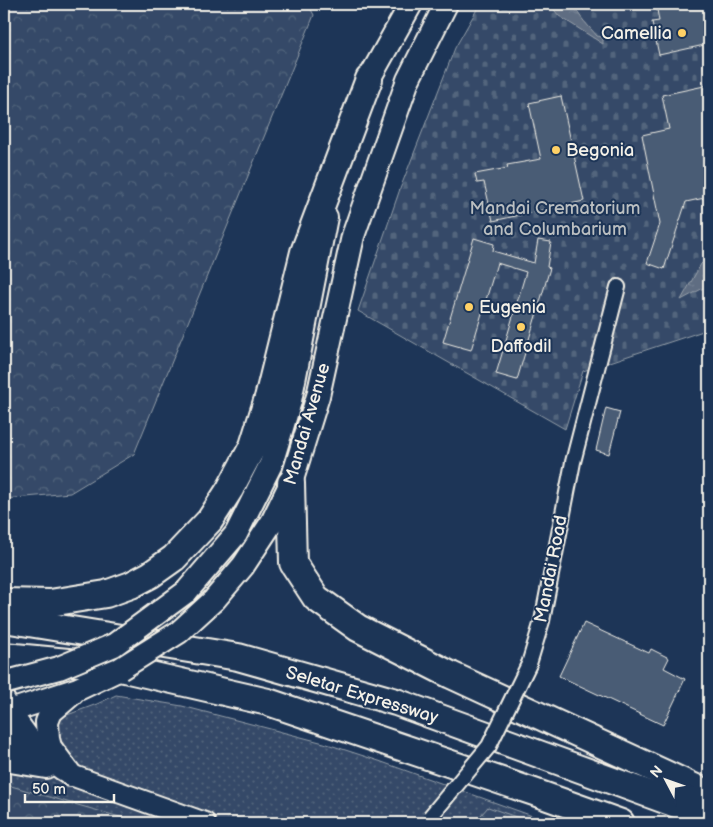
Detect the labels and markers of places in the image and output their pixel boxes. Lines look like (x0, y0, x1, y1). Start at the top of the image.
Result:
place label: Camellia (601, 23, 672, 44)
marker: Camellia (676, 27, 688, 39)
place label: Begonia (566, 140, 634, 161)
marker: Begonia (550, 144, 562, 156)
place label: Eugenia (479, 297, 546, 318)
marker: Eugenia (463, 301, 475, 313)
marker: Daffodil (515, 321, 527, 333)
place label: Daffodil (491, 336, 551, 357)

